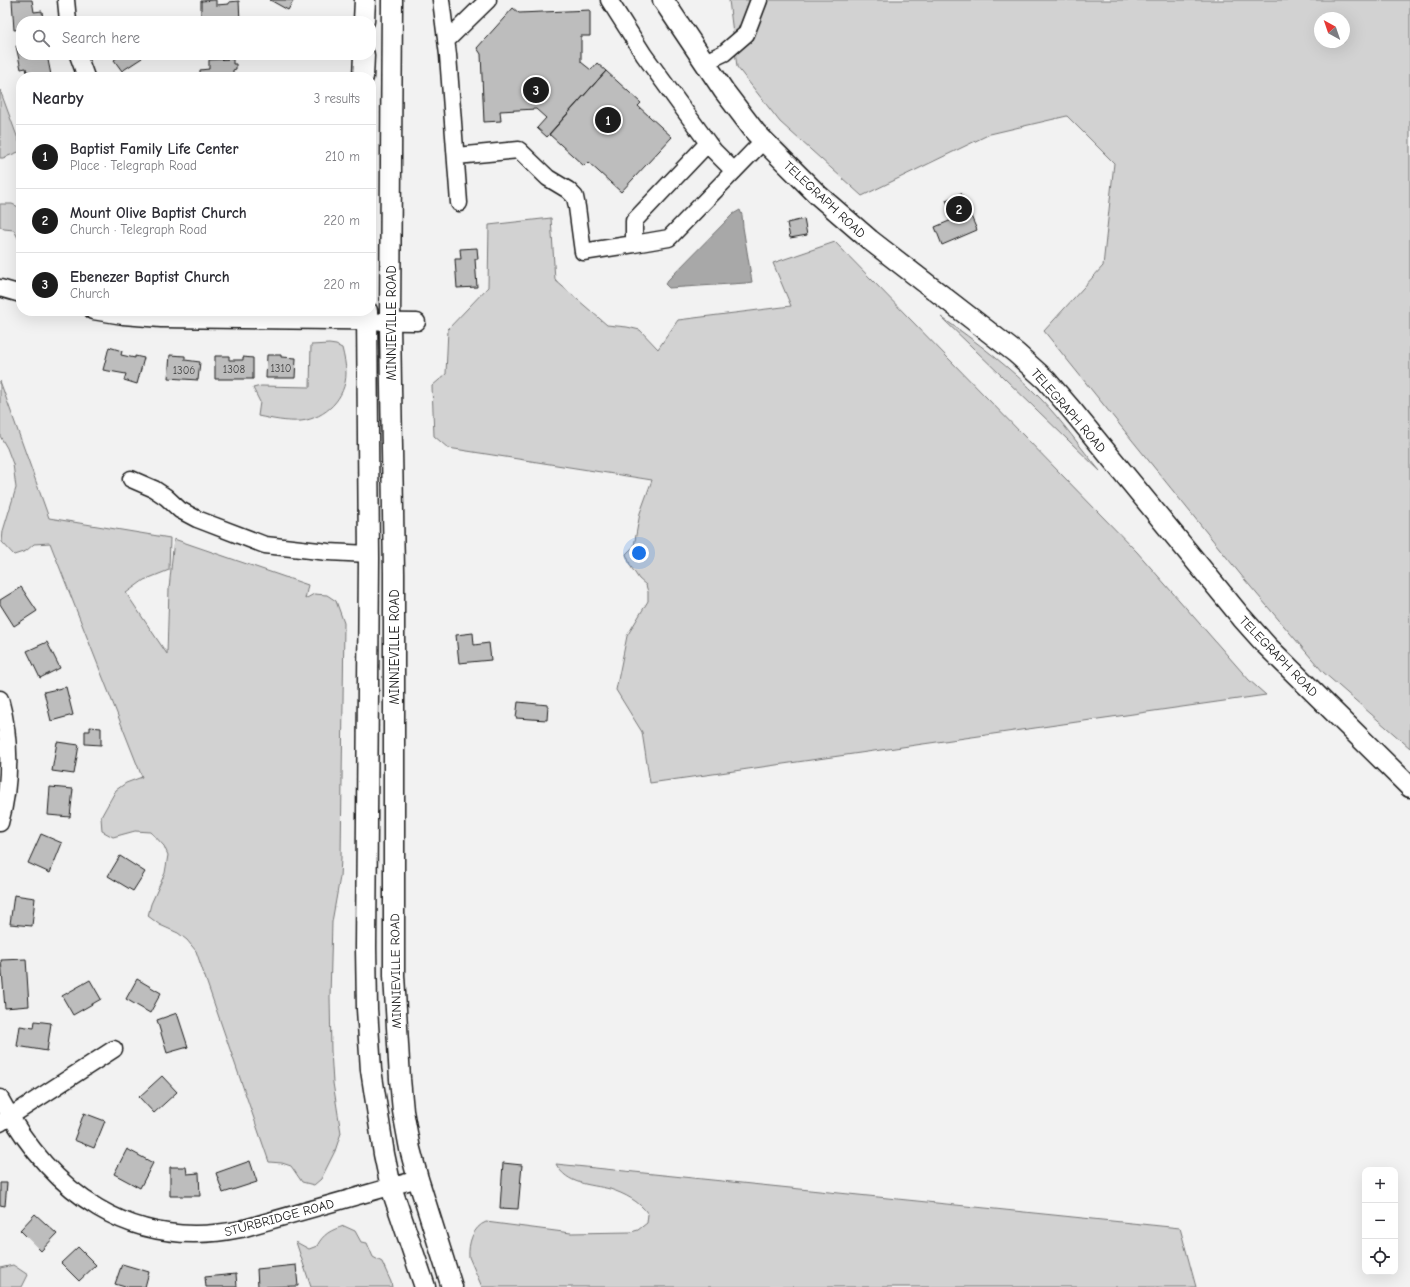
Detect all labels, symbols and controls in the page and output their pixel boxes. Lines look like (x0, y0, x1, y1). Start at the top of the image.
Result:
north arrow (1314, 12, 1350, 48)
search box (16, 16, 376, 60)
icon: search (30, 27, 52, 49)
text: Search here (62, 29, 140, 47)
pin: 3 (523, 75, 549, 105)
text: Nearby (32, 89, 83, 108)
text: 3 results (314, 91, 360, 106)
pin: 1 (595, 105, 621, 135)
text: Baptist Family Life Center (70, 140, 238, 158)
text: 1 (42, 149, 48, 164)
text: 210 m (325, 149, 360, 164)
text: Place · Telegraph Road (70, 158, 197, 173)
street label: TELEGRAPH ROAD (781, 158, 869, 241)
pin: 2 (946, 194, 972, 224)
text: Mount Olive Baptist Church (70, 204, 247, 222)
text: 2 (42, 213, 48, 228)
text: 220 m (323, 213, 360, 228)
text: Church · Telegraph Road (70, 222, 207, 237)
street label: MINNIEVILLE ROAD (384, 265, 399, 381)
text: Ebenezer Baptist Church (70, 268, 230, 286)
text: 3 (42, 277, 48, 292)
text: 220 m (323, 277, 360, 292)
text: Church (70, 286, 110, 301)
house number: 1310 (271, 362, 291, 375)
house number: 1308 (223, 363, 245, 376)
house number: 1306 (173, 364, 195, 377)
street label: TELEGRAPH ROAD (1028, 365, 1109, 455)
your location (629, 543, 649, 563)
street label: MINNIEVILLE ROAD (387, 589, 402, 705)
street label: TELEGRAPH ROAD (1236, 613, 1321, 700)
street label: MINNIEVILLE ROAD (387, 913, 404, 1029)
map controls (1362, 1167, 1398, 1275)
button: + (1362, 1167, 1398, 1203)
street label: STURBRIDGE ROAD (223, 1196, 336, 1239)
button: − (1362, 1203, 1398, 1239)
button: locate (1362, 1239, 1398, 1275)

